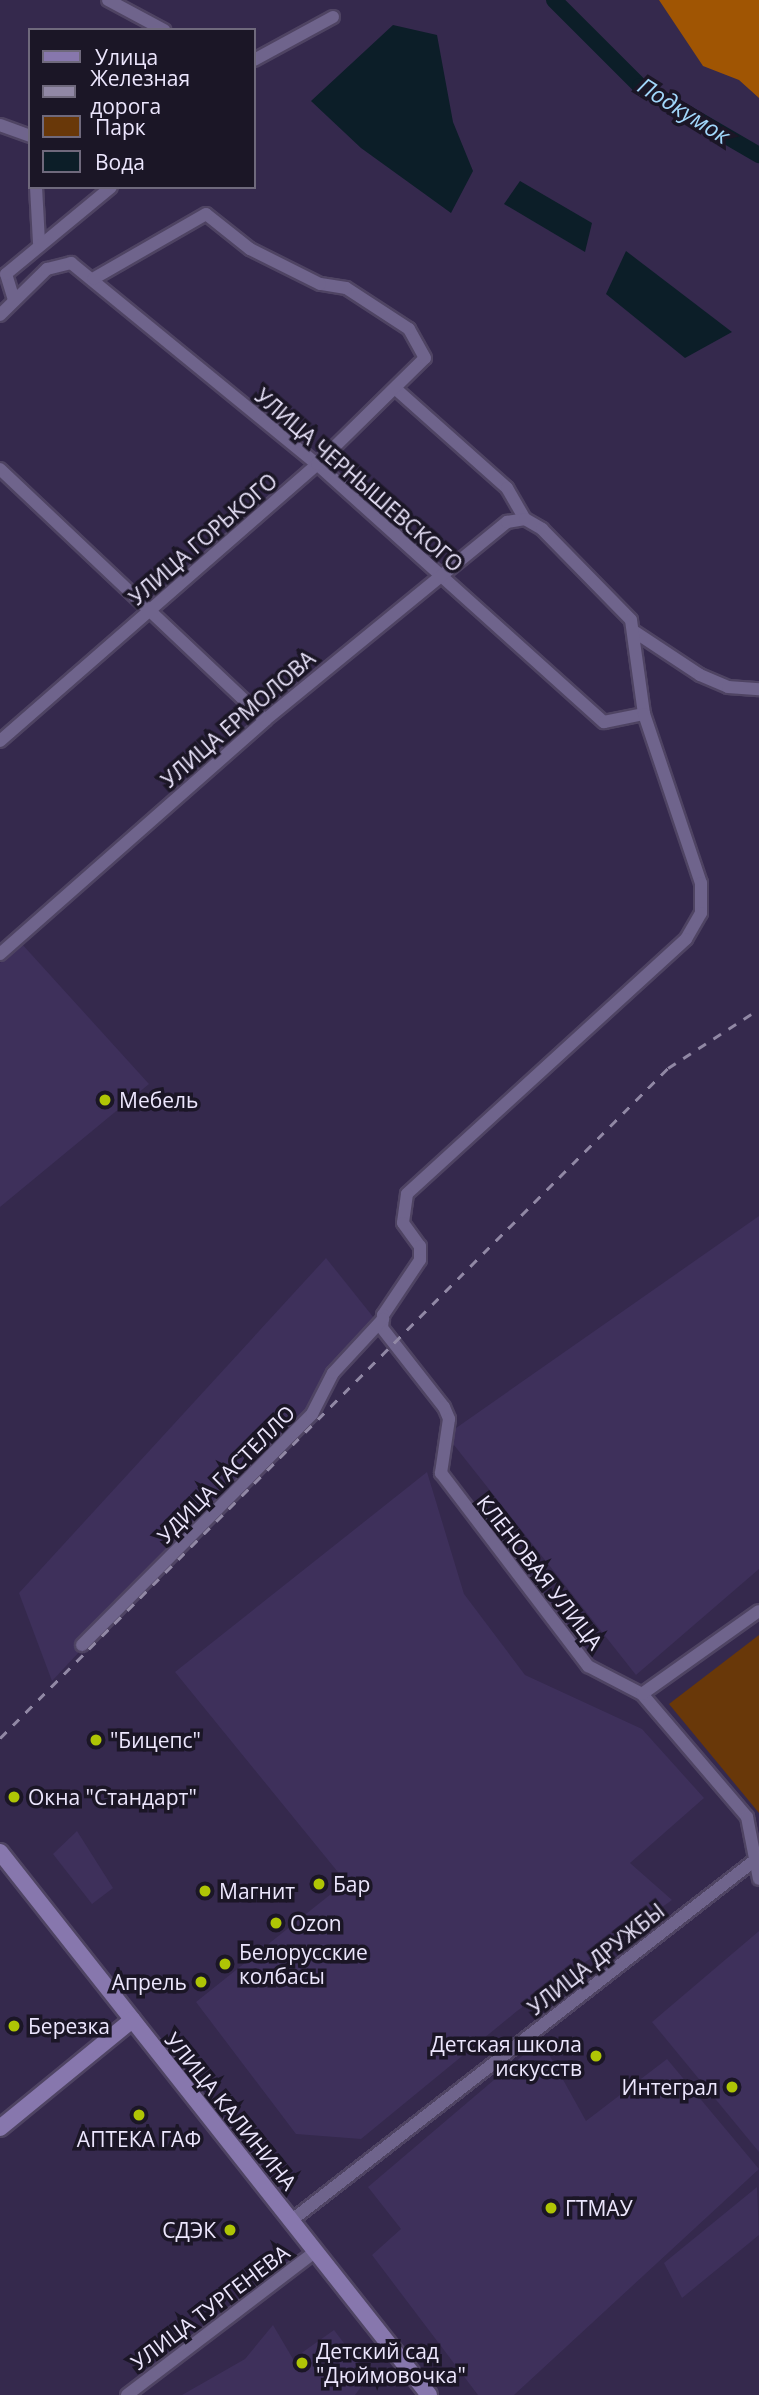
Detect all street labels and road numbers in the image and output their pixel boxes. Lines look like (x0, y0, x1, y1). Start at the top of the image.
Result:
street label: УЛИЦА ЧЕРНЫШЕВСКОГО (250, 383, 468, 577)
street label: УЛИЦА ГОРЬКОГО (124, 468, 282, 610)
street label: УЛИЦА ЕРМОЛОВА (156, 645, 320, 793)
street label: УДИЦА ГАСТЕЛЛО (152, 1400, 300, 1548)
street label: КЛЕНОВАЯ УЛИЦА (472, 1490, 608, 1654)
street label: УЛИЦА ДРУЖБЫ (523, 1898, 669, 2020)
street label: УЛИЦА КАЛИНИНА (160, 2027, 302, 2195)
street label: УЛИЦА ТУРГЕНЕВА (126, 2239, 294, 2375)

